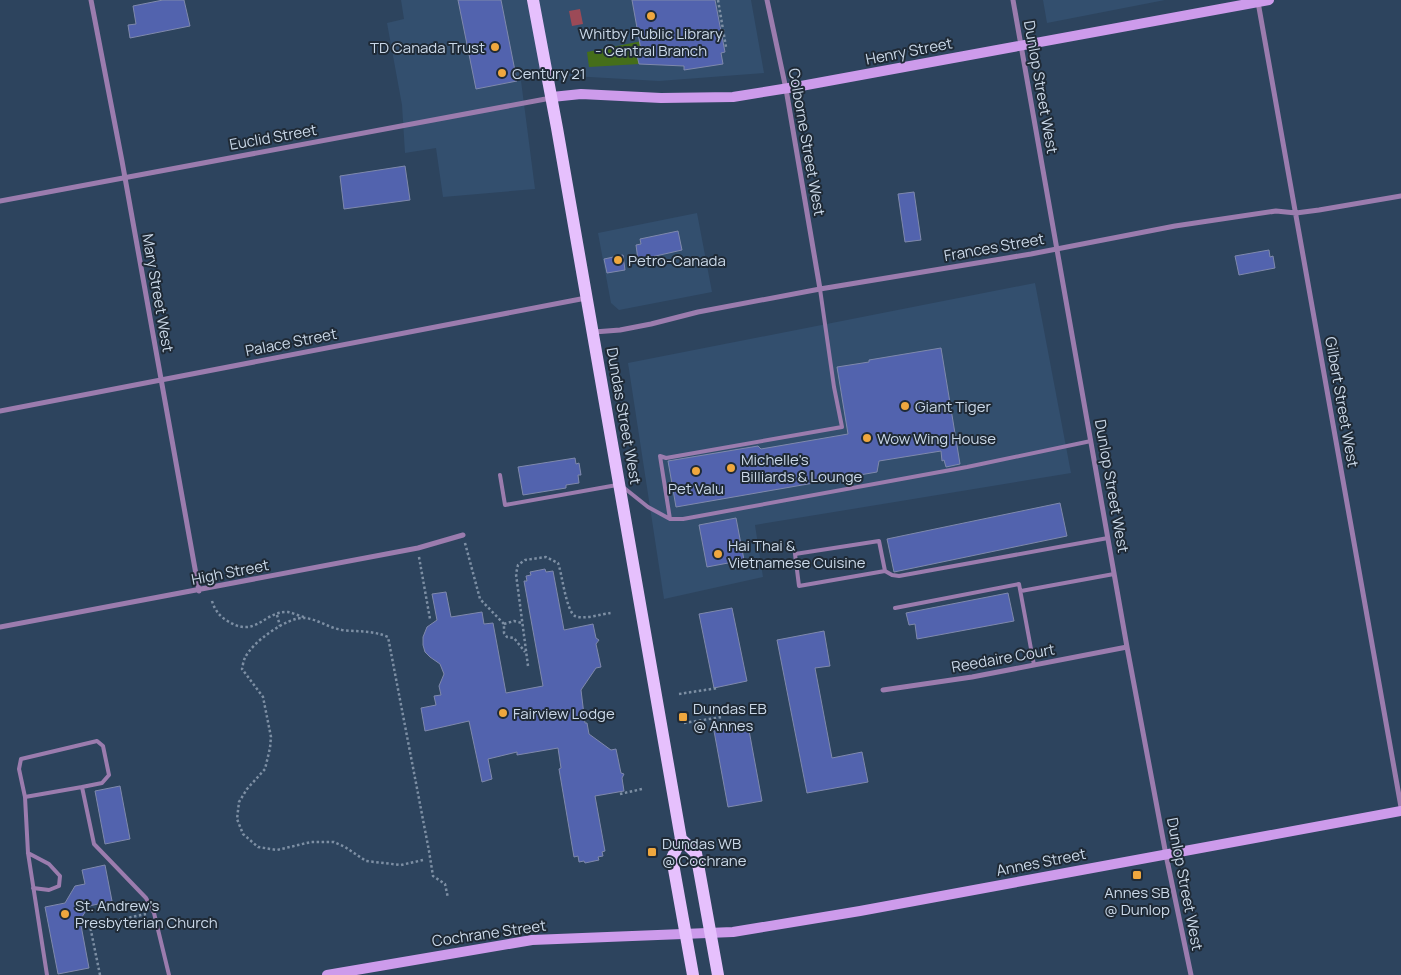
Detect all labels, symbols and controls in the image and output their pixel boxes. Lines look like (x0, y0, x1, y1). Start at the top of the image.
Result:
marker: Whitby Public Library - Central Branch (645, 10, 657, 22)
street label: Dunlop Street West (1019, 19, 1063, 155)
place label: Whitby Public Library - Central Branch (579, 23, 723, 61)
street label: Henry Street (864, 32, 954, 70)
place label: TD Canada Trust (370, 37, 485, 58)
marker: TD Canada Trust (489, 41, 501, 53)
place label: Century 21 (512, 63, 586, 84)
street label: Colborne Street West (784, 66, 830, 218)
marker: Century 21 (496, 67, 508, 79)
street label: Euclid Street (228, 119, 318, 155)
street label: Frances Street (942, 228, 1046, 266)
street label: Mary Street West (137, 232, 179, 354)
place label: Petro-Canada (628, 250, 726, 271)
marker: Petro-Canada (612, 254, 624, 266)
street label: Palace Street (243, 323, 339, 361)
street label: Gilbert Street West (1320, 335, 1364, 469)
street label: Dundas Street West (602, 346, 646, 486)
place label: Giant Tiger (915, 396, 991, 417)
marker: Giant Tiger (899, 400, 911, 412)
street label: Dunlop Street West (1090, 418, 1134, 554)
place label: Wow Wing House (877, 428, 996, 449)
marker: Wow Wing House (861, 432, 873, 444)
place label: Michelle's Billiards & Lounge (741, 449, 863, 487)
marker: Michelle's Billiards & Lounge (725, 462, 737, 474)
marker: Pet Valu (690, 465, 702, 477)
place label: Pet Valu (668, 478, 724, 499)
place label: Hai Thai & Vietnamese Cuisine (728, 535, 866, 573)
marker: Hai Thai & Vietnamese Cuisine (712, 548, 724, 560)
street label: High Street (189, 554, 271, 590)
street label: Reedaire Court (950, 639, 1056, 677)
place label: Dundas EB @ Annes (693, 698, 767, 736)
place label: Fairview Lodge (513, 703, 615, 724)
marker: Fairview Lodge (497, 707, 509, 719)
marker: Dundas EB @ Annes (677, 711, 689, 723)
street label: Dunlop Street West (1162, 816, 1208, 952)
place label: Dundas WB @ Cochrane (662, 833, 747, 871)
street label: Annes Street (994, 843, 1088, 881)
marker: Dundas WB @ Cochrane (646, 846, 658, 858)
marker: Annes SB @ Dunlop (1131, 869, 1143, 881)
place label: Annes SB @ Dunlop (1104, 882, 1170, 920)
place label: St. Andrew's Presbyterian Church (75, 895, 218, 933)
marker: St. Andrew's Presbyterian Church (59, 908, 71, 920)
street label: Cochrane Street (431, 915, 547, 951)

